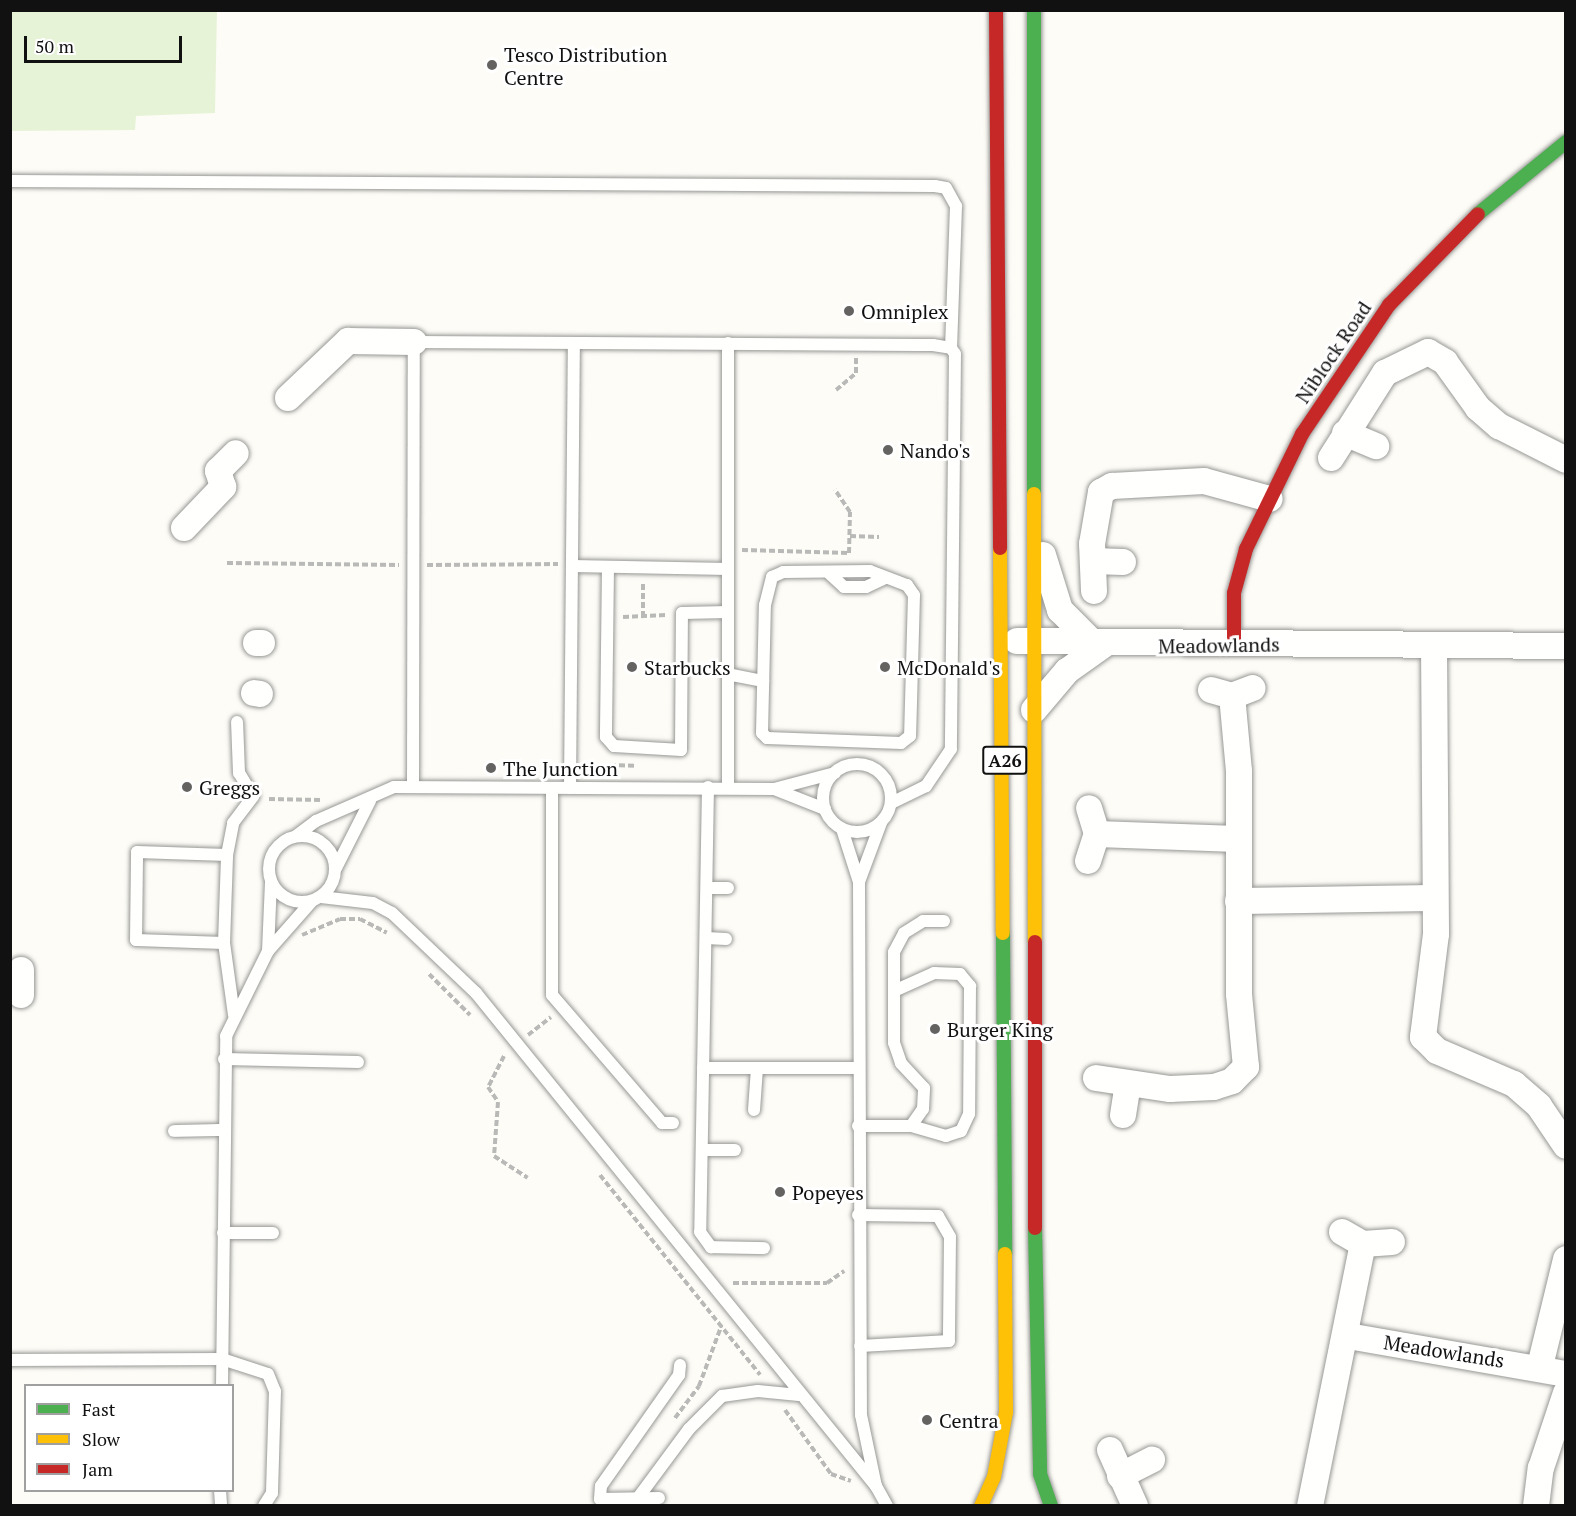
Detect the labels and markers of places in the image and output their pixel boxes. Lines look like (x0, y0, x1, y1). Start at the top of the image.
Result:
place label: Tesco Distribution Centre (504, 42, 667, 89)
marker: Tesco Distribution Centre (485, 58, 499, 72)
place label: Omniplex (861, 299, 948, 323)
marker: Omniplex (842, 304, 856, 318)
place label: Nando's (900, 438, 970, 462)
marker: Nando's (881, 443, 895, 457)
place label: Starbucks (644, 655, 731, 679)
place label: McDonald's (897, 655, 1000, 679)
marker: Starbucks (625, 660, 639, 674)
marker: McDonald's (878, 660, 892, 674)
place label: The Junction (503, 756, 618, 780)
marker: The Junction (484, 761, 498, 775)
place label: Greggs (199, 775, 260, 799)
marker: Greggs (180, 780, 194, 794)
place label: Burger King (947, 1017, 1053, 1041)
marker: Burger King (928, 1022, 942, 1036)
place label: Popeyes (792, 1180, 864, 1204)
marker: Popeyes (773, 1185, 787, 1199)
place label: Centra (939, 1408, 999, 1432)
marker: Centra (920, 1413, 934, 1427)

